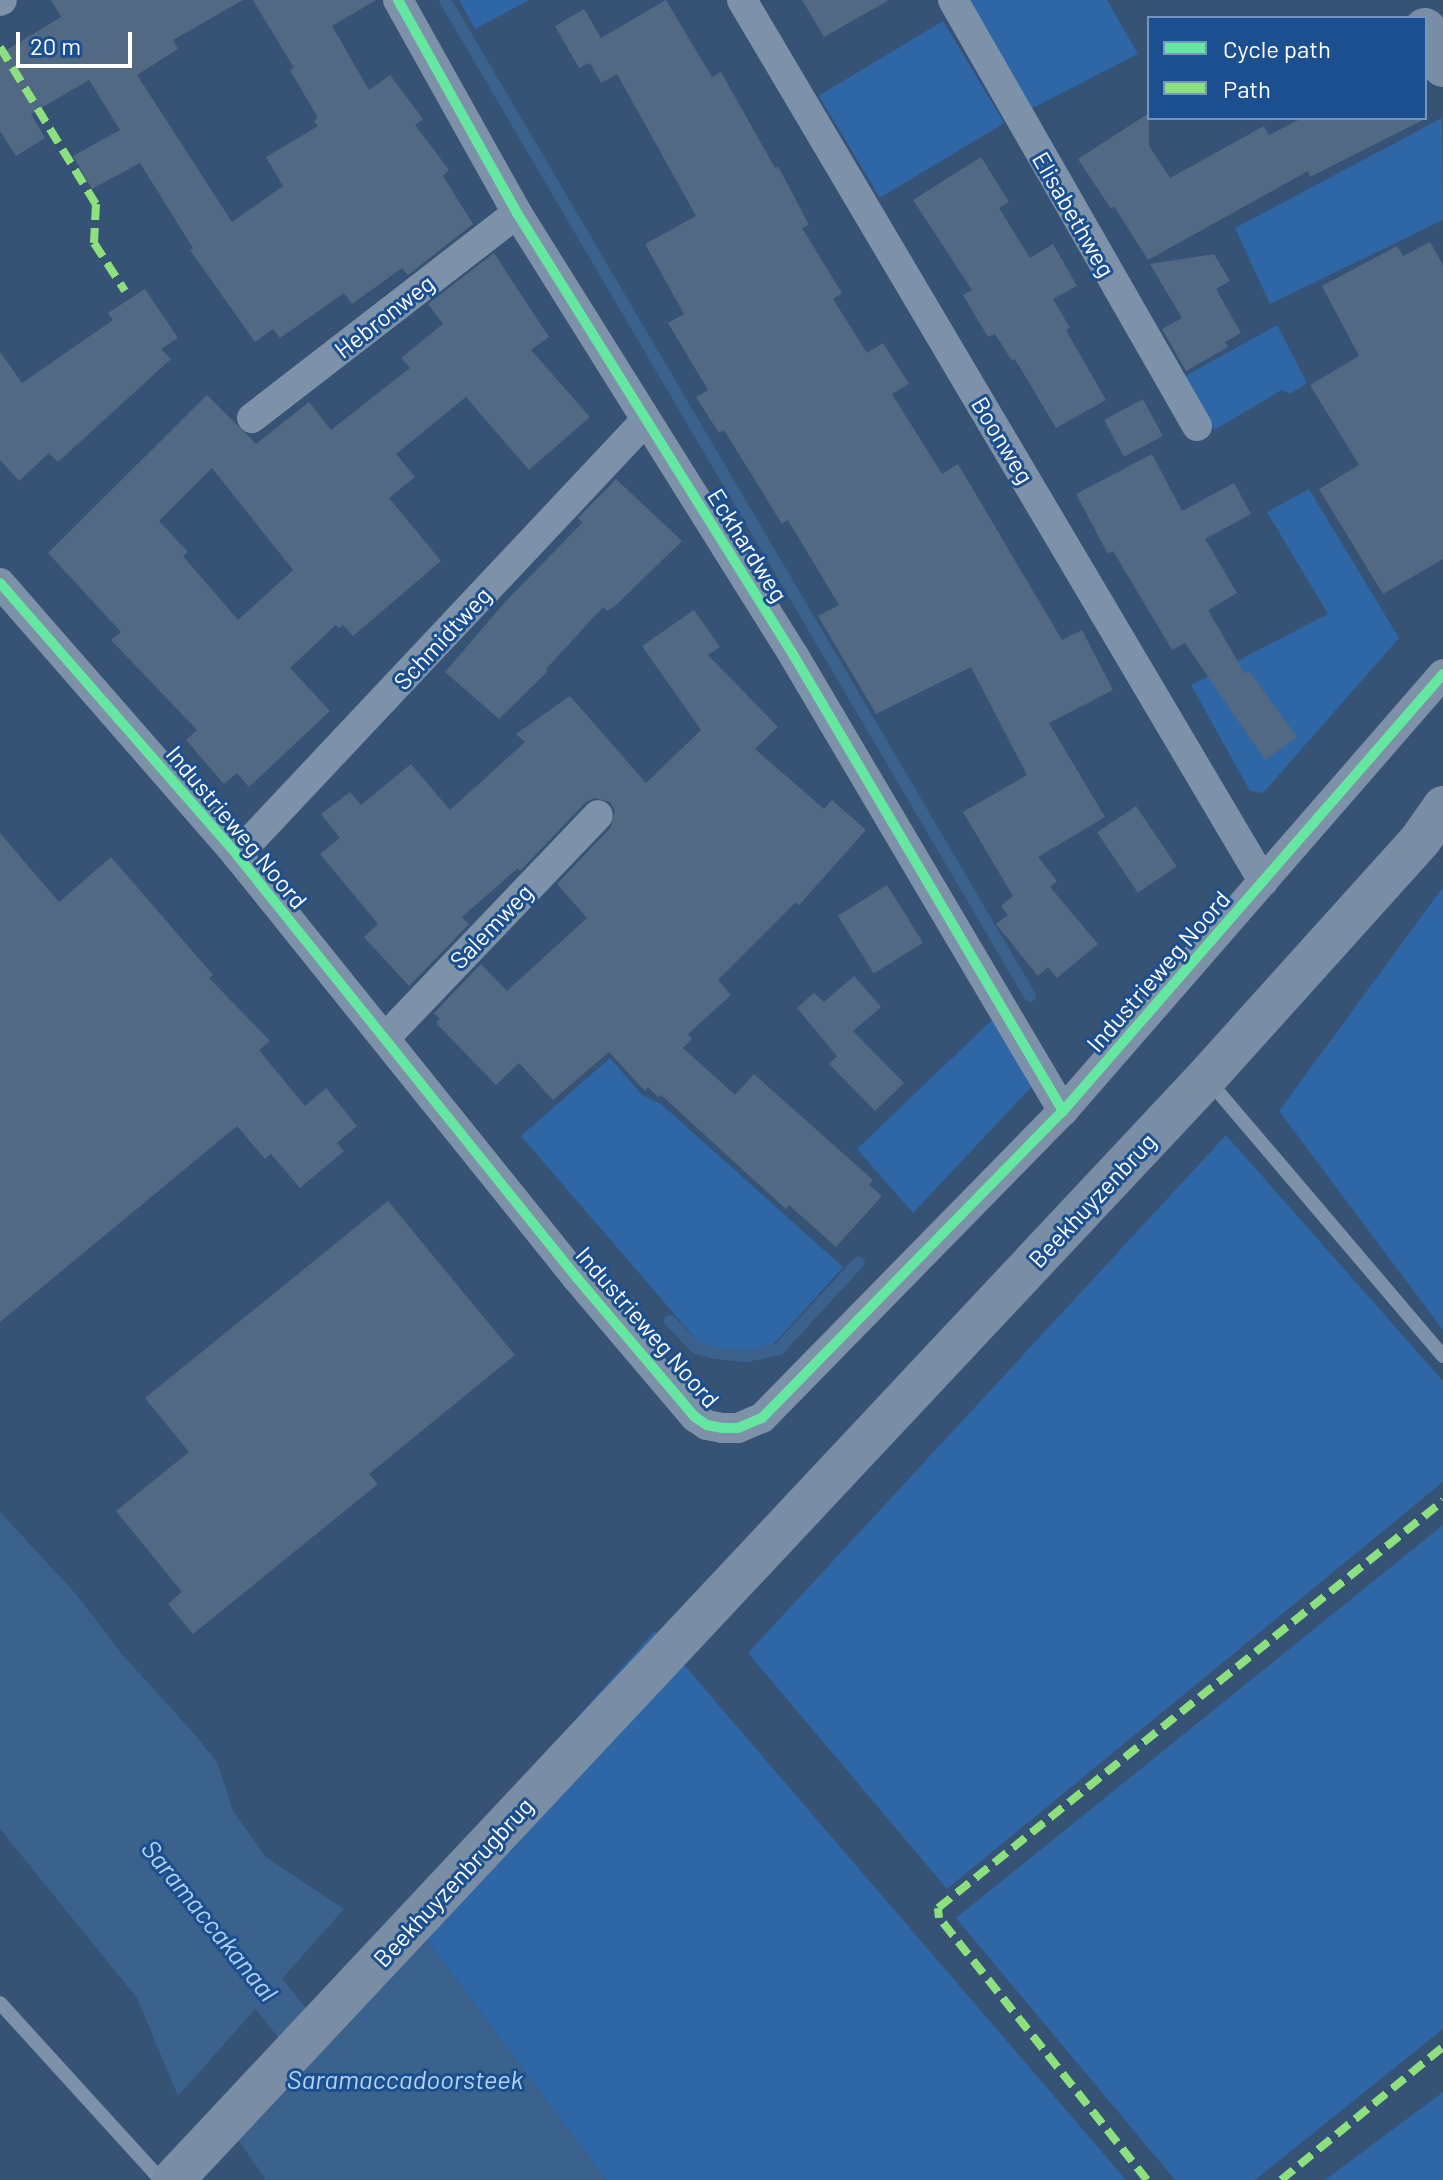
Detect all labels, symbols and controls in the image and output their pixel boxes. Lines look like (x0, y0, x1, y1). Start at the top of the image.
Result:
scale bar (20, 16, 136, 66)
legend (1147, 16, 1427, 120)
text: 20 m (30, 31, 81, 60)
text: Cycle path (1223, 34, 1331, 63)
text: Path (1223, 74, 1271, 103)
street label: Elisabethweg (1027, 146, 1121, 282)
street label: Hebronweg (328, 268, 440, 364)
street label: Boonweg (966, 391, 1040, 489)
street label: Eckhardweg (702, 483, 794, 607)
street label: Schmidtweg (387, 581, 497, 695)
street label: Industrieweg Noord (160, 740, 314, 914)
street label: Salemweg (444, 878, 538, 974)
street label: Industrieweg Noord (1080, 885, 1236, 1057)
street label: Beekhuyzenbrug (1022, 1127, 1162, 1273)
street label: Industrieweg Noord (570, 1241, 726, 1413)
street label: Beekhuyzenbrugbrug (367, 1791, 539, 1973)
water label: Saramaccakanaal (135, 1833, 285, 2007)
water label: Saramaccadoorsteek (287, 2063, 523, 2095)

